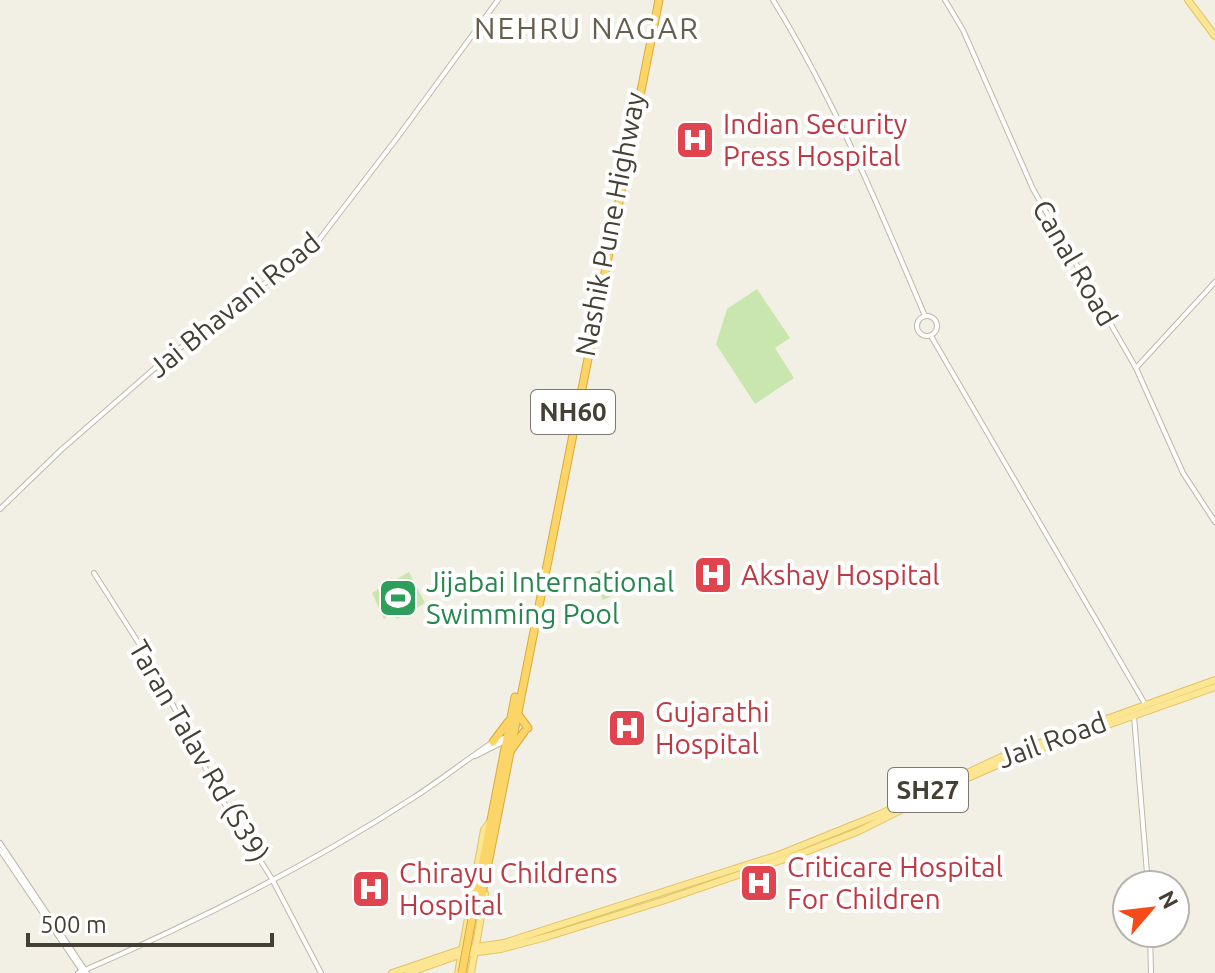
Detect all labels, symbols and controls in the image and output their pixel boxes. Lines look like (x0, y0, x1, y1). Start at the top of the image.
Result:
district label: NEHRU NAGAR (474, 11, 700, 45)
street label: Nashik Pune Highway (569, 89, 650, 359)
place label: Indian Security Press Hospital (723, 108, 907, 171)
hospital icon: Indian Security Press Hospital (674, 119, 716, 161)
street label: Canal Road (1027, 194, 1124, 331)
street label: Jai Bhavani Road (142, 226, 326, 383)
road number: NH60 (531, 390, 615, 434)
hospital icon: Akshay Hospital (692, 554, 734, 596)
place label: Akshay Hospital (741, 559, 940, 590)
place label: Jijabai International Swimming Pool (426, 566, 674, 629)
sports icon: Jijabai International Swimming Pool (377, 577, 419, 619)
street label: Taran Talav Rd (S39) (122, 634, 276, 868)
place label: Gujarathi Hospital (655, 696, 770, 759)
street label: Jail Road (993, 706, 1110, 773)
hospital icon: Gujarathi Hospital (606, 707, 648, 749)
road number: SH27 (888, 768, 968, 812)
place label: Criticare Hospital For Children (787, 851, 1003, 914)
place label: Chirayu Childrens Hospital (399, 857, 618, 920)
hospital icon: Criticare Hospital For Children (738, 862, 780, 904)
hospital icon: Chirayu Childrens Hospital (350, 868, 392, 910)
north arrow (1111, 869, 1191, 949)
text: N (1154, 886, 1184, 912)
scale bar (28, 897, 272, 947)
text: 500 m (40, 911, 107, 938)

